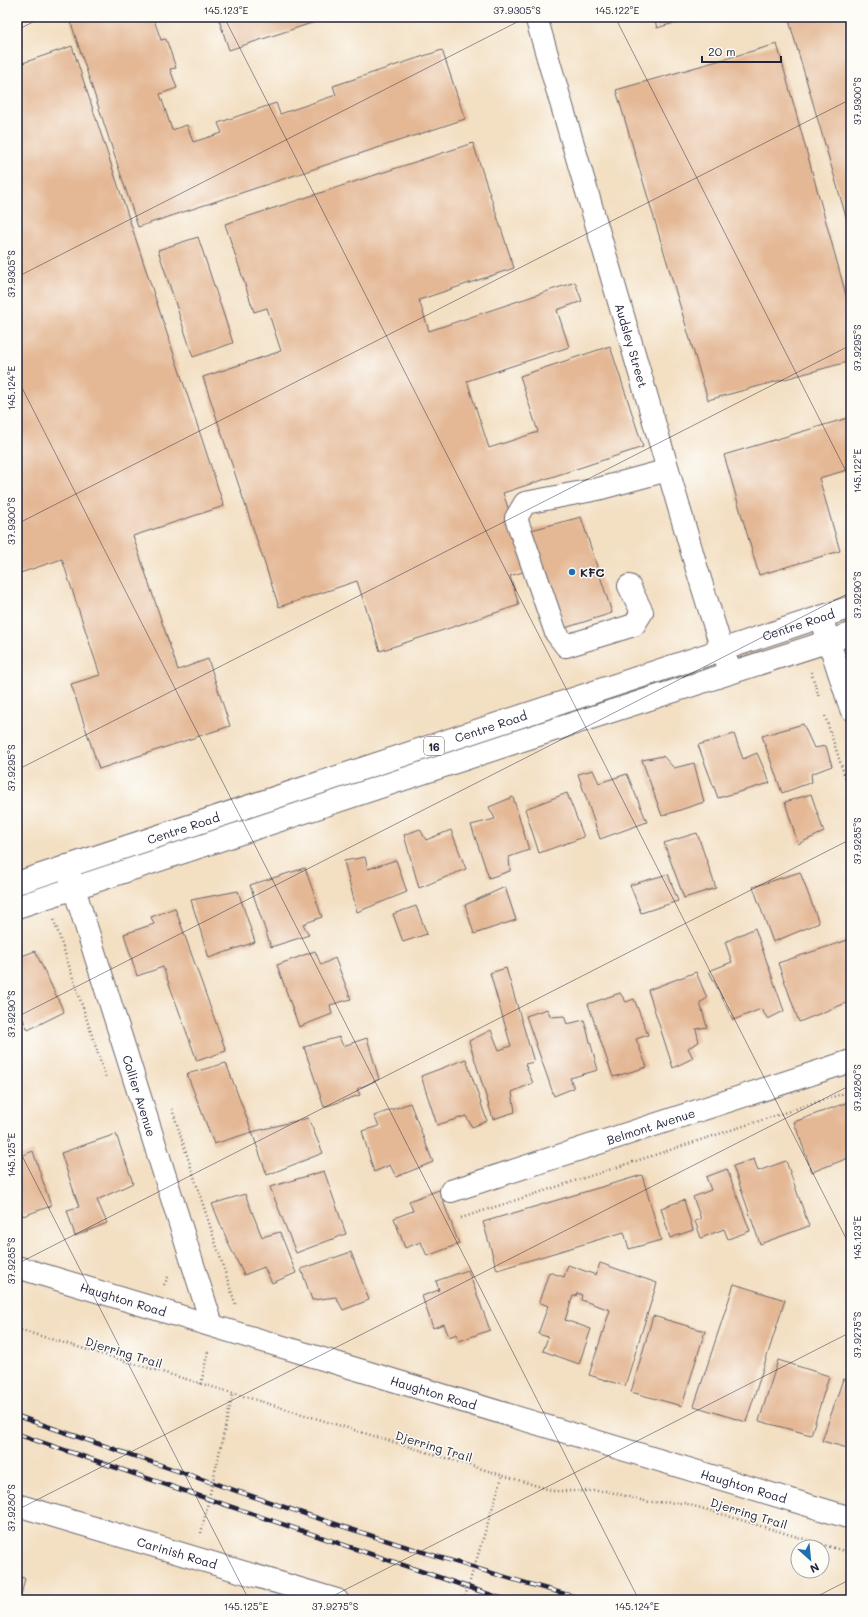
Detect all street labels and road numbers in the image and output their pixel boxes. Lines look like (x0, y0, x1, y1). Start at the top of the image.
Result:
street label: Audsley Street (612, 301, 652, 389)
street label: Centre Road (760, 605, 837, 644)
street label: Centre Road (453, 707, 529, 746)
road number: 16 (424, 737, 444, 755)
street label: Centre Road (145, 808, 222, 847)
street label: Collier Avenue (119, 1053, 160, 1138)
street label: Belmont Avenue (605, 1104, 697, 1148)
street label: Haughton Road (78, 1278, 169, 1320)
street label: Djerring Trail (84, 1333, 164, 1371)
street label: Haughton Road (389, 1372, 479, 1413)
street label: Djerring Trail (394, 1427, 474, 1465)
street label: Haughton Road (699, 1465, 789, 1506)
street label: Djerring Trail (709, 1494, 789, 1532)
street label: Carinish Road (135, 1533, 219, 1572)

